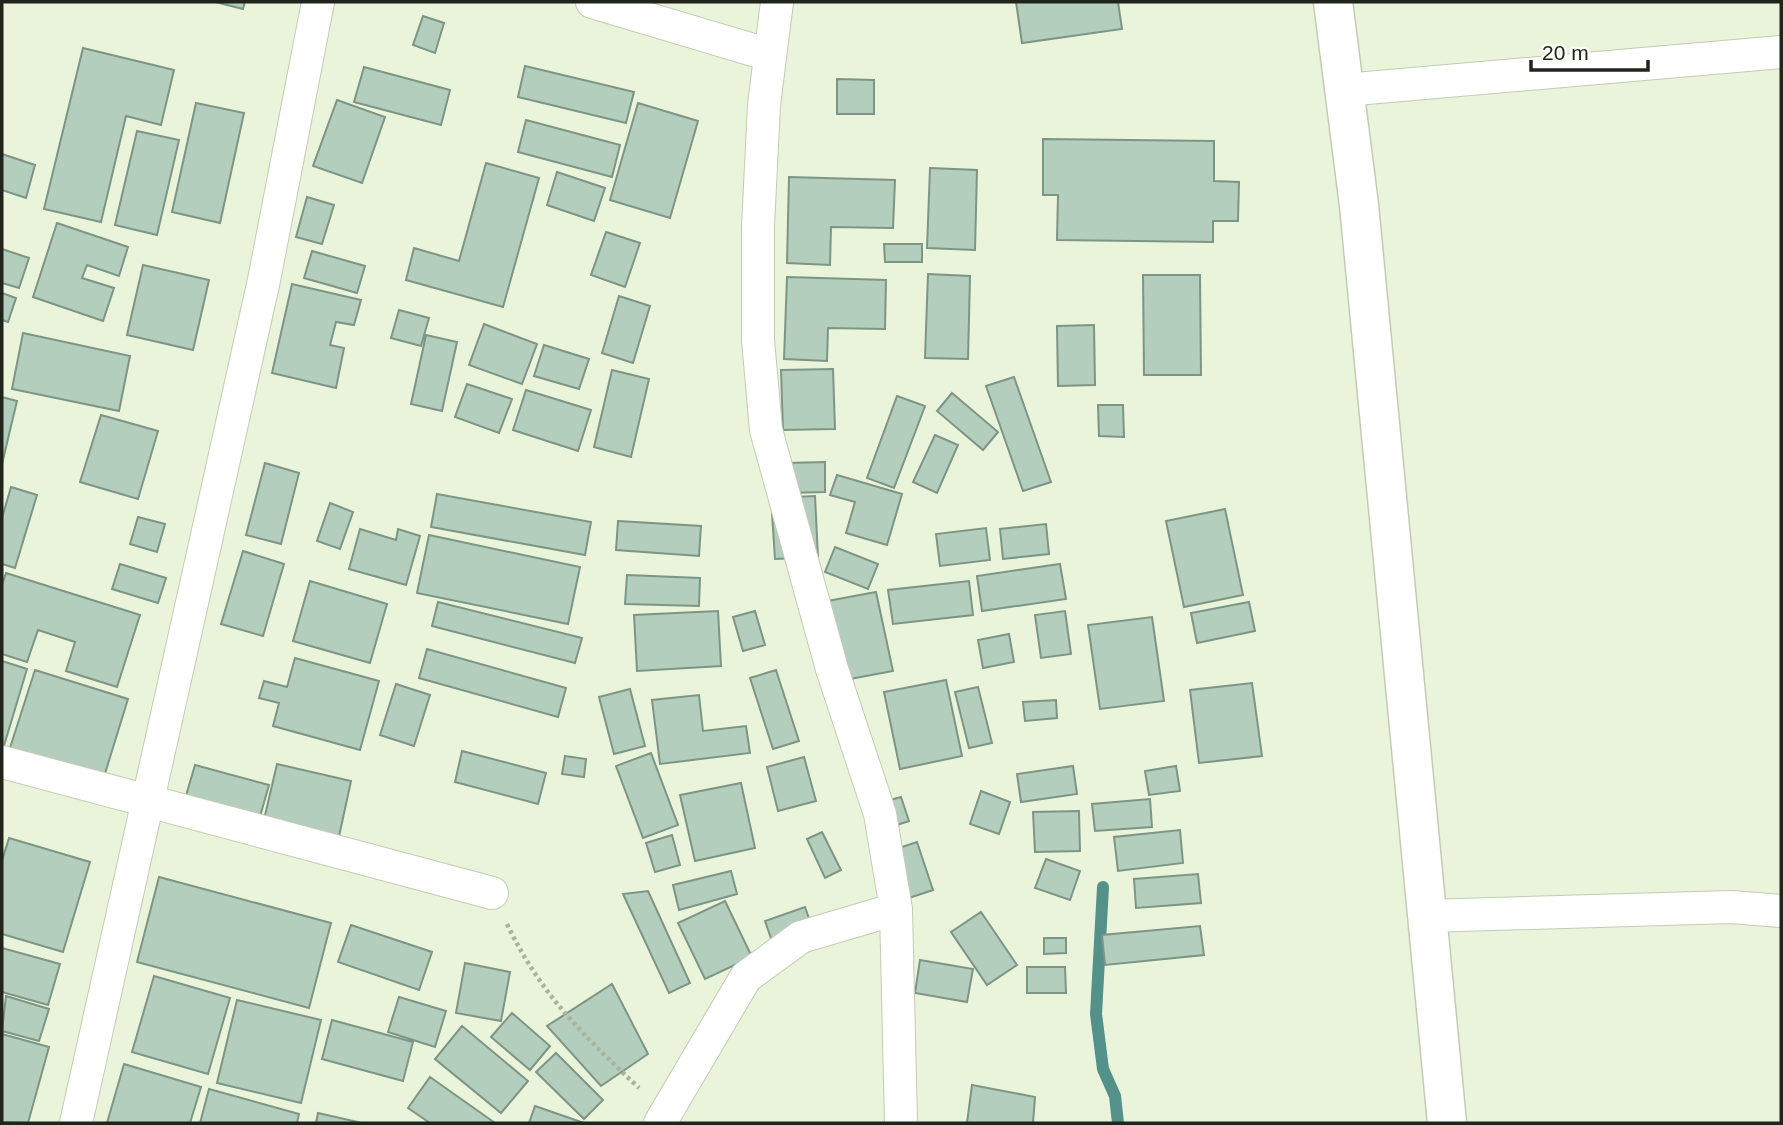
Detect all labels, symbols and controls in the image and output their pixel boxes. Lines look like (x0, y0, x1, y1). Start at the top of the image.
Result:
scale bar (1531, 28, 1648, 72)
text: 20 m (1542, 41, 1589, 64)

